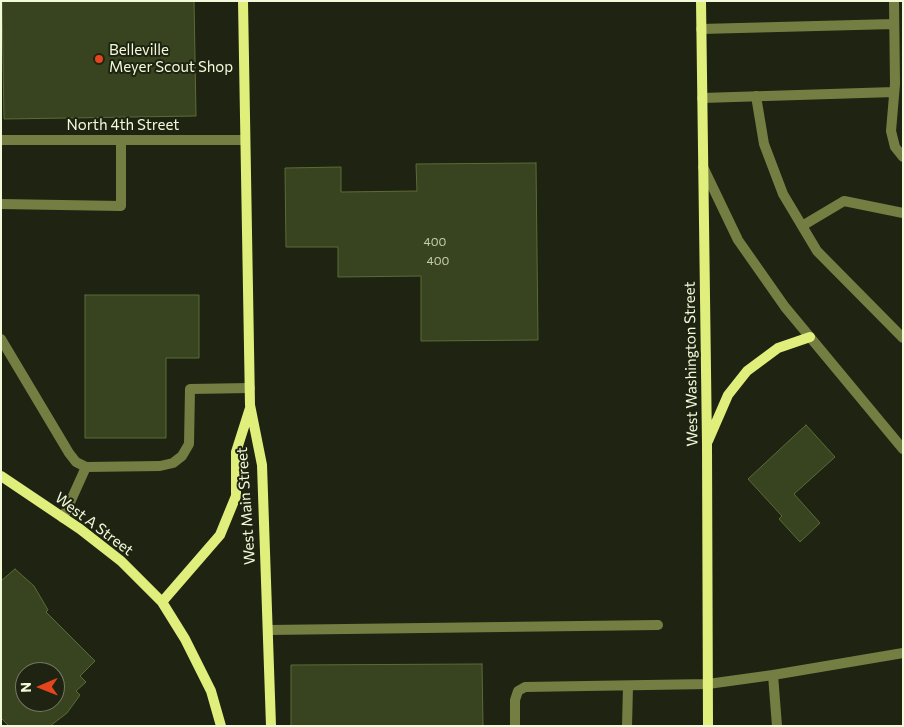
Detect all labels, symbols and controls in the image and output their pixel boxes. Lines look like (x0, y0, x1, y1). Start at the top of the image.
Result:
place label: Belleville Meyer Scout Shop (109, 41, 233, 76)
marker: Belleville Meyer Scout Shop (93, 53, 105, 65)
street label: North 4th Street (67, 116, 179, 134)
house number: 400 (424, 235, 446, 249)
house number: 400 (427, 254, 449, 268)
street label: West Washington Street (681, 281, 701, 447)
street label: West Main Street (233, 447, 259, 565)
street label: West A Street (51, 489, 137, 559)
north arrow (15, 662, 65, 712)
text: N (17, 682, 34, 693)

